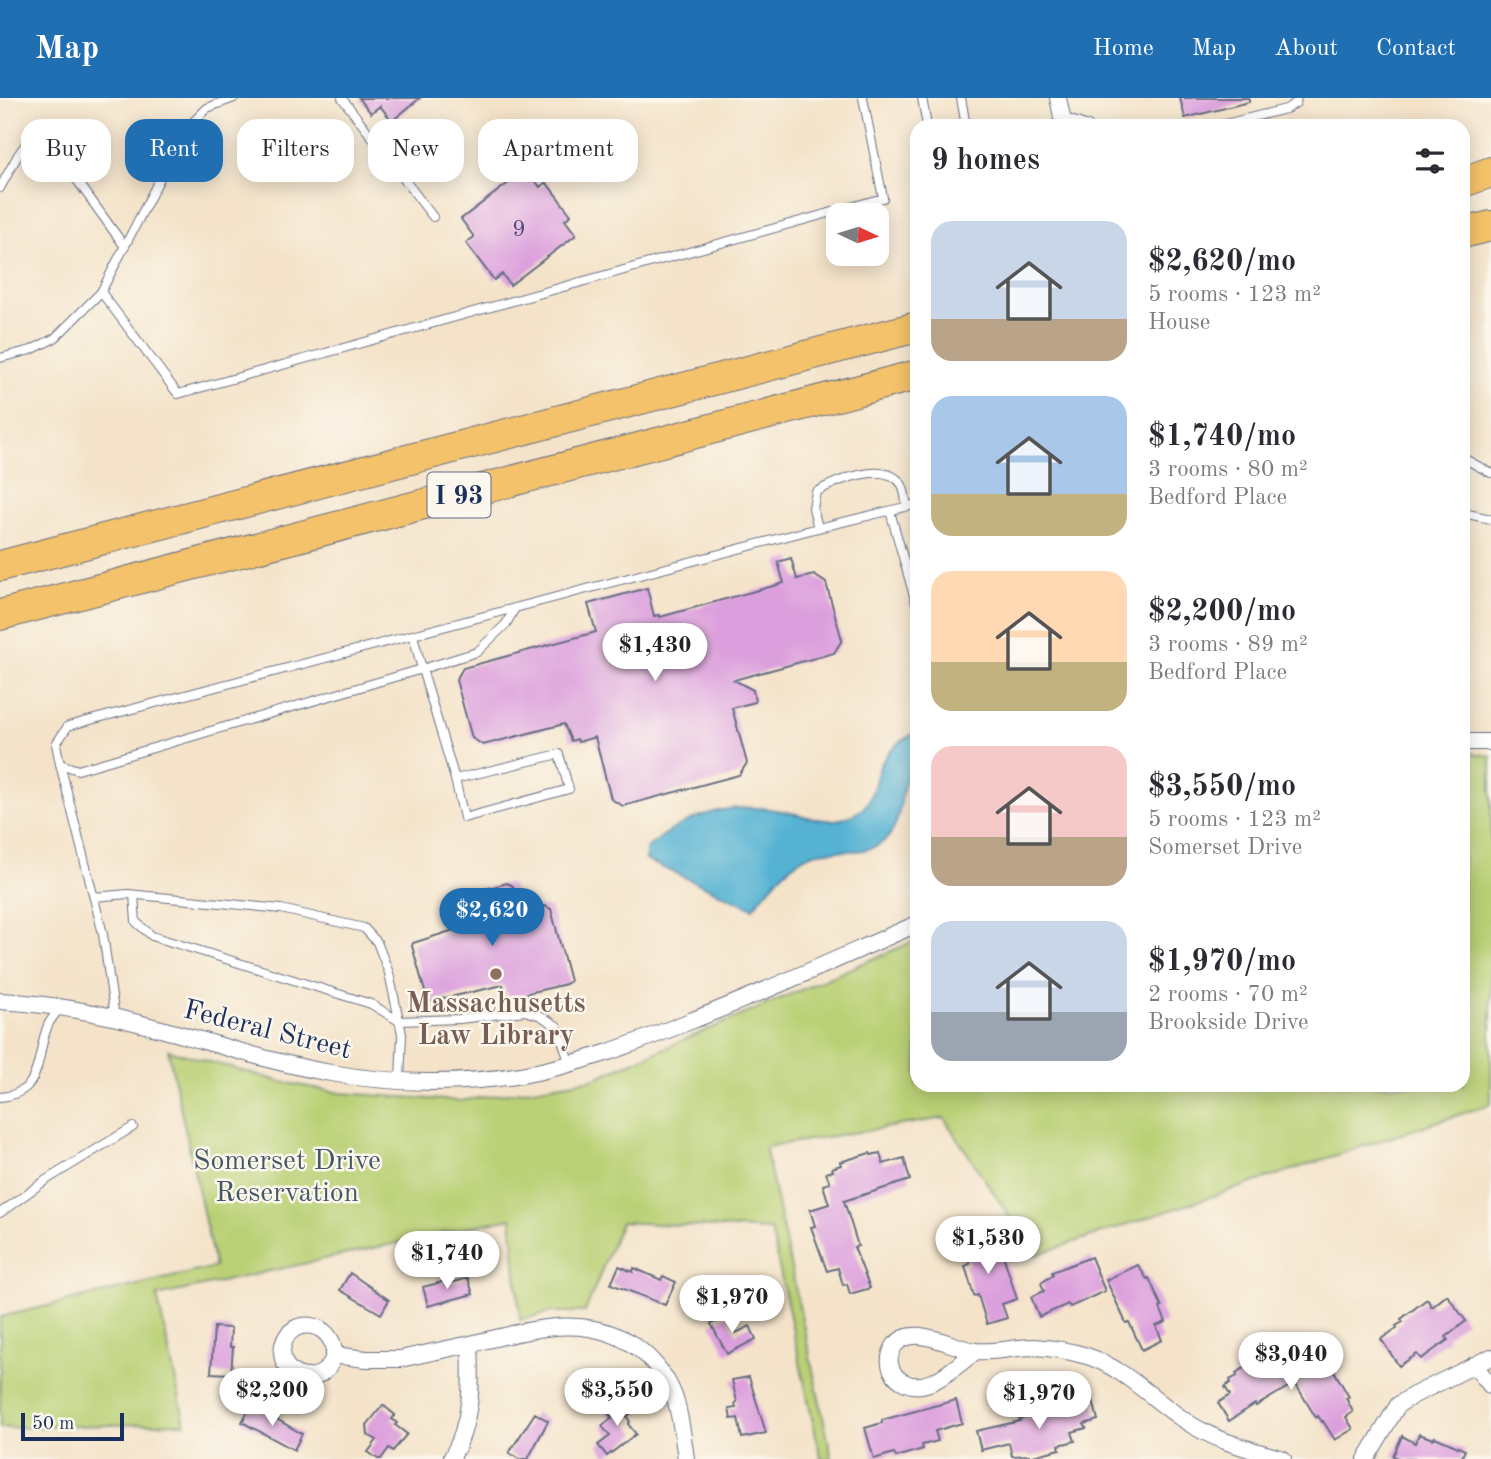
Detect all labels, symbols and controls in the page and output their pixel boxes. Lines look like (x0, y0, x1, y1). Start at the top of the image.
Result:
text: Map (35, 33, 99, 66)
text: Home (1093, 37, 1154, 61)
text: Map (1192, 37, 1236, 61)
text: About (1274, 37, 1338, 61)
text: Contact (1376, 37, 1456, 61)
chip: Buy (21, 119, 111, 182)
chip: Rent (125, 119, 223, 182)
chip: Filters (237, 119, 354, 182)
chip: New (368, 119, 464, 182)
chip: Apartment (478, 119, 638, 182)
icon: filters (1411, 142, 1449, 180)
text: 9 homes (931, 146, 1040, 176)
north arrow (826, 203, 889, 266)
map controls (826, 203, 889, 266)
house number: 9 (512, 218, 526, 242)
text: $2,620/mo (1148, 247, 1296, 277)
icon: home (987, 249, 1071, 333)
text: 5 rooms · 123 m² (1148, 283, 1321, 306)
text: House (1148, 311, 1210, 334)
text: $1,740/mo (1148, 422, 1296, 452)
icon: home (987, 424, 1071, 508)
text: 3 rooms · 80 m² (1148, 458, 1308, 481)
road number: I 93 (428, 472, 490, 518)
text: Bedford Place (1148, 486, 1287, 509)
text: $2,200/mo (1148, 597, 1296, 627)
icon: home (987, 599, 1071, 683)
pin: $1,430 (598, 624, 712, 683)
text: 3 rooms · 89 m² (1148, 633, 1308, 656)
text: $1,430 (618, 634, 692, 657)
text: Bedford Place (1148, 661, 1287, 684)
text: $3,550/mo (1148, 772, 1296, 802)
icon: home (987, 774, 1071, 858)
text: 5 rooms · 123 m² (1148, 808, 1321, 831)
text: Somerset Drive (1148, 836, 1302, 859)
pin: $2,620 (435, 888, 549, 948)
text: $2,620 (455, 899, 529, 922)
text: $1,970/mo (1148, 947, 1296, 977)
icon: home (987, 949, 1071, 1033)
marker: Massachusetts Law Library (488, 966, 504, 982)
text: 2 rooms · 70 m² (1148, 983, 1308, 1006)
place label: Massachusetts Law Library (406, 991, 586, 1051)
street label: Federal Street (180, 996, 354, 1065)
text: Brookside Drive (1148, 1011, 1309, 1034)
park label: Somerset Drive Reservation (193, 1148, 381, 1208)
pin: $1,530 (931, 1216, 1045, 1276)
text: $1,530 (951, 1227, 1025, 1250)
pin: $1,740 (390, 1232, 504, 1291)
text: $1,740 (410, 1242, 484, 1265)
pin: $1,970 (675, 1276, 789, 1335)
text: $1,970 (695, 1286, 769, 1309)
pin: $3,040 (1234, 1332, 1348, 1392)
text: $3,040 (1254, 1343, 1328, 1366)
pin: $2,200 (215, 1368, 329, 1428)
pin: $3,550 (560, 1368, 674, 1428)
pin: $1,970 (982, 1372, 1096, 1431)
text: $2,200 (235, 1379, 309, 1402)
text: $3,550 (580, 1379, 654, 1402)
text: $1,970 (1002, 1382, 1076, 1405)
scale bar (21, 1410, 124, 1442)
text: 50 m (32, 1415, 74, 1434)

